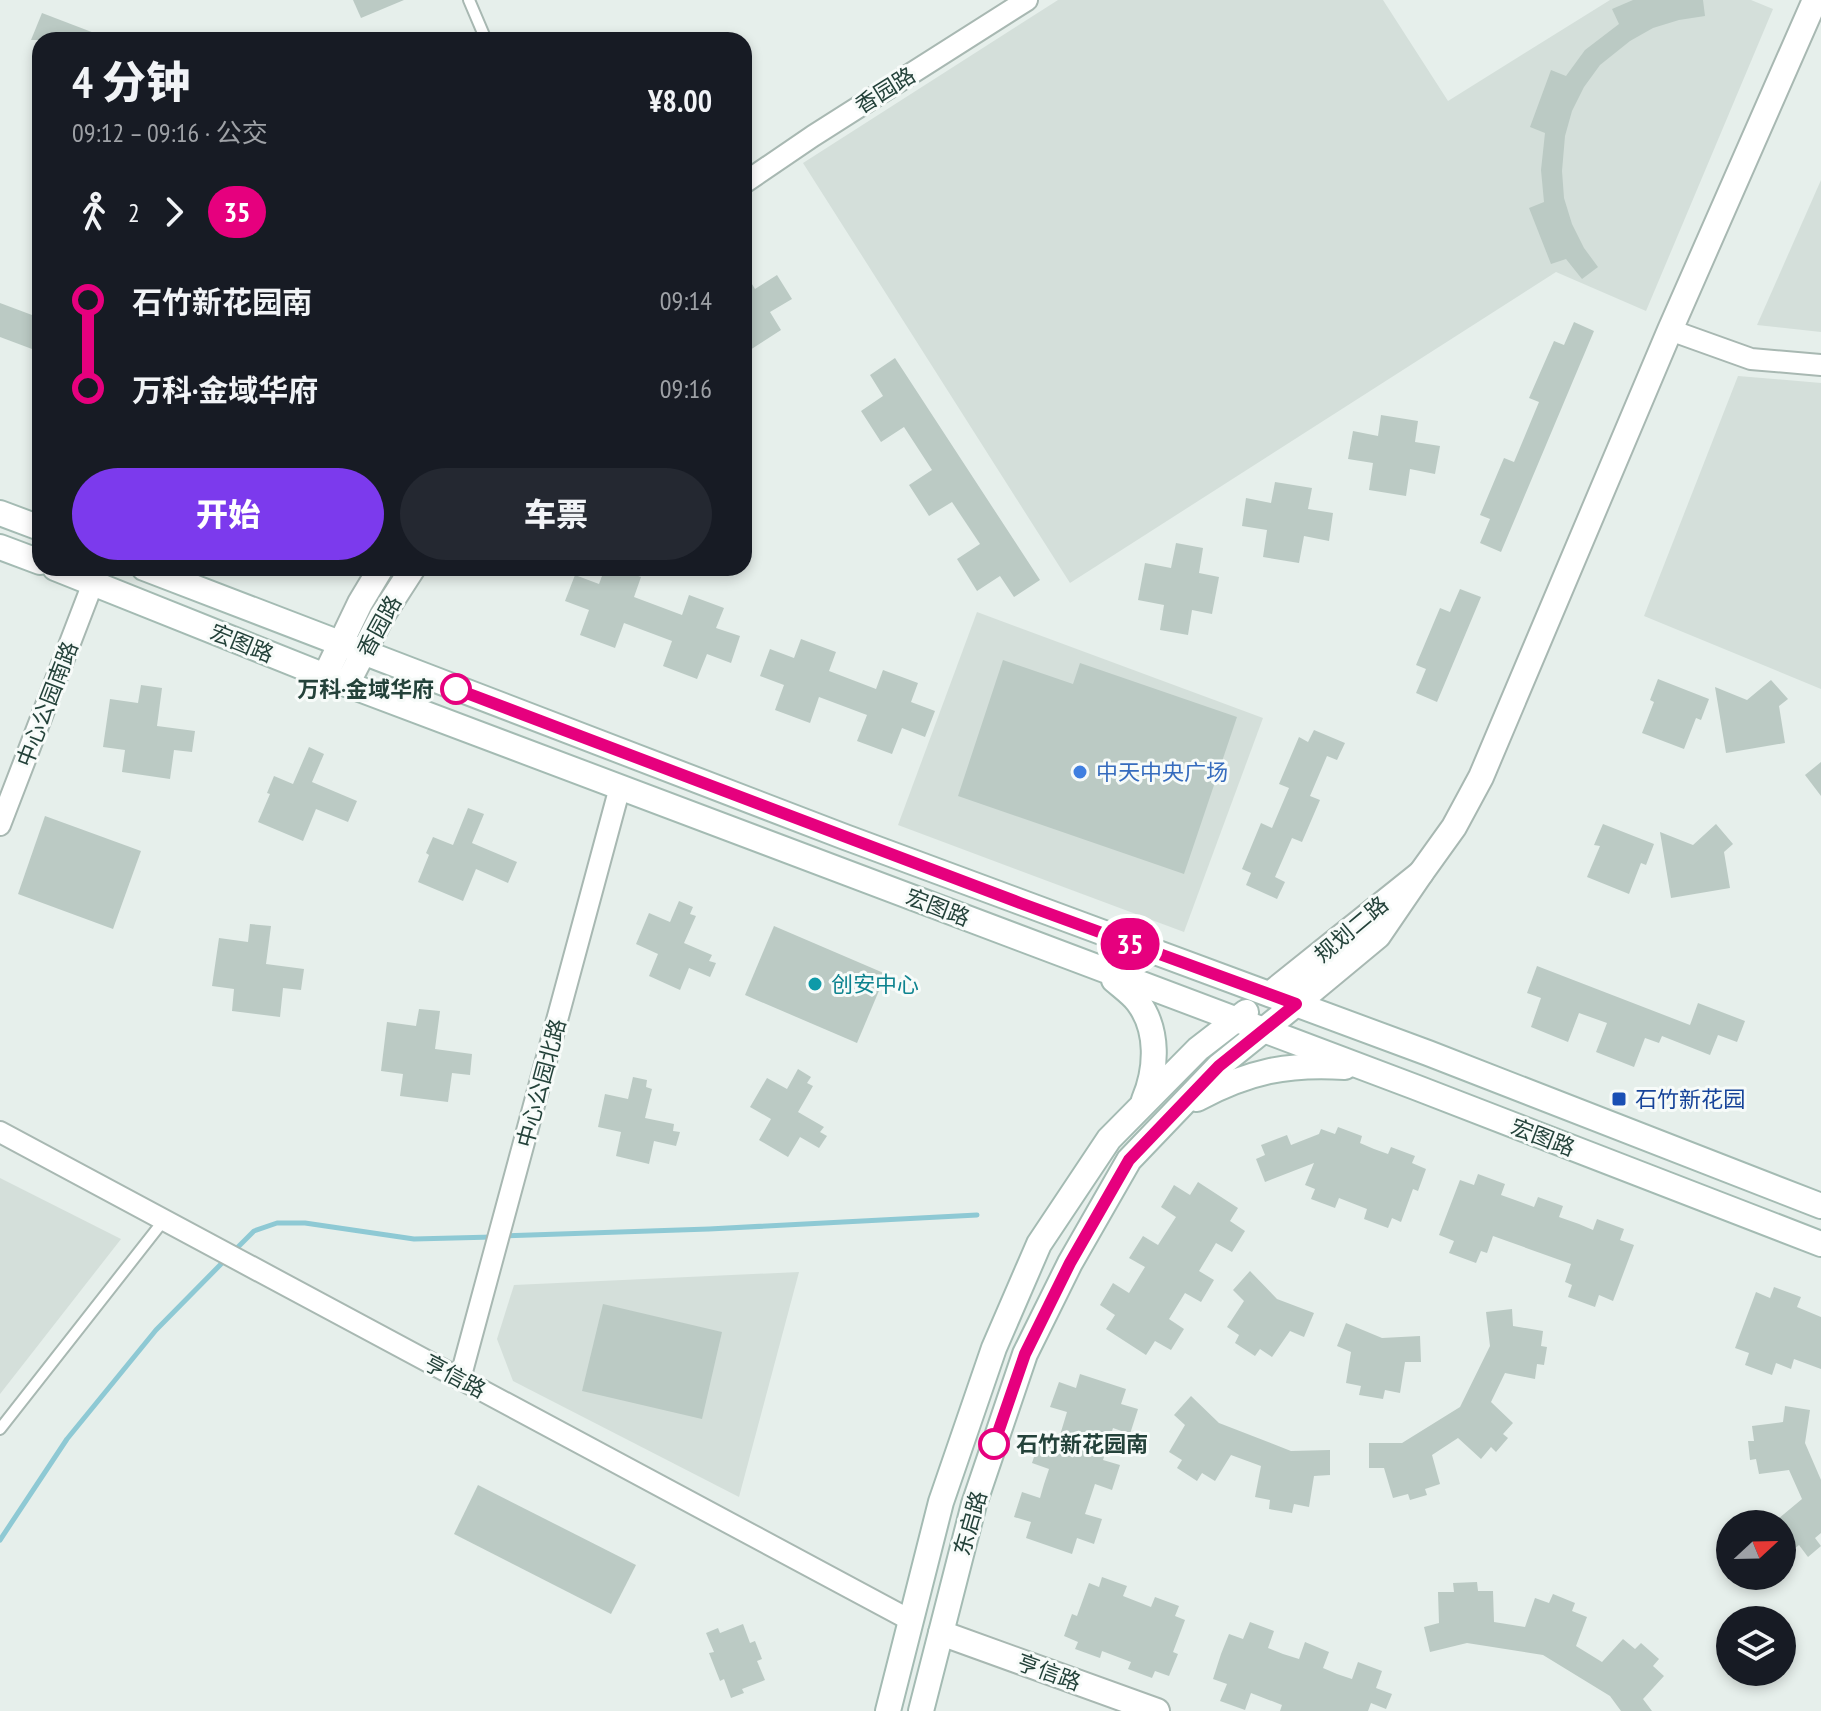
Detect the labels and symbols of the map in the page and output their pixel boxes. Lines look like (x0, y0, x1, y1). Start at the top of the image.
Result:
street label: 香园路 (850, 61, 920, 119)
street label: 香园路 (351, 590, 407, 662)
street label: 宏图路 (206, 618, 278, 668)
street label: 中心公园南路 (10, 637, 84, 771)
marker: 万科·金域华府 (441, 674, 471, 704)
place label: 万科·金域华府 (297, 675, 434, 703)
place label: 中天中央广场 (1096, 758, 1228, 786)
marker: 中天中央广场 (1071, 763, 1089, 781)
street label: 宏图路 (902, 882, 974, 932)
street label: 规划二路 (1308, 890, 1394, 968)
line badge: 35 (1094, 918, 1166, 970)
place label: 创安中心 (831, 970, 919, 998)
marker: 创安中心 (806, 975, 824, 993)
street label: 中心公园北路 (510, 1016, 572, 1150)
place label: 石竹新花园 (1635, 1085, 1745, 1113)
marker: 石竹新花园 (1610, 1090, 1628, 1108)
street label: 宏图路 (1507, 1112, 1579, 1162)
street label: 亨信路 (419, 1348, 491, 1404)
marker: 石竹新花园南 (979, 1429, 1009, 1459)
place label: 石竹新花园南 (1016, 1430, 1148, 1458)
street label: 东启路 (947, 1487, 993, 1559)
north arrow (1716, 1510, 1796, 1590)
street label: 亨信路 (1013, 1648, 1085, 1696)

